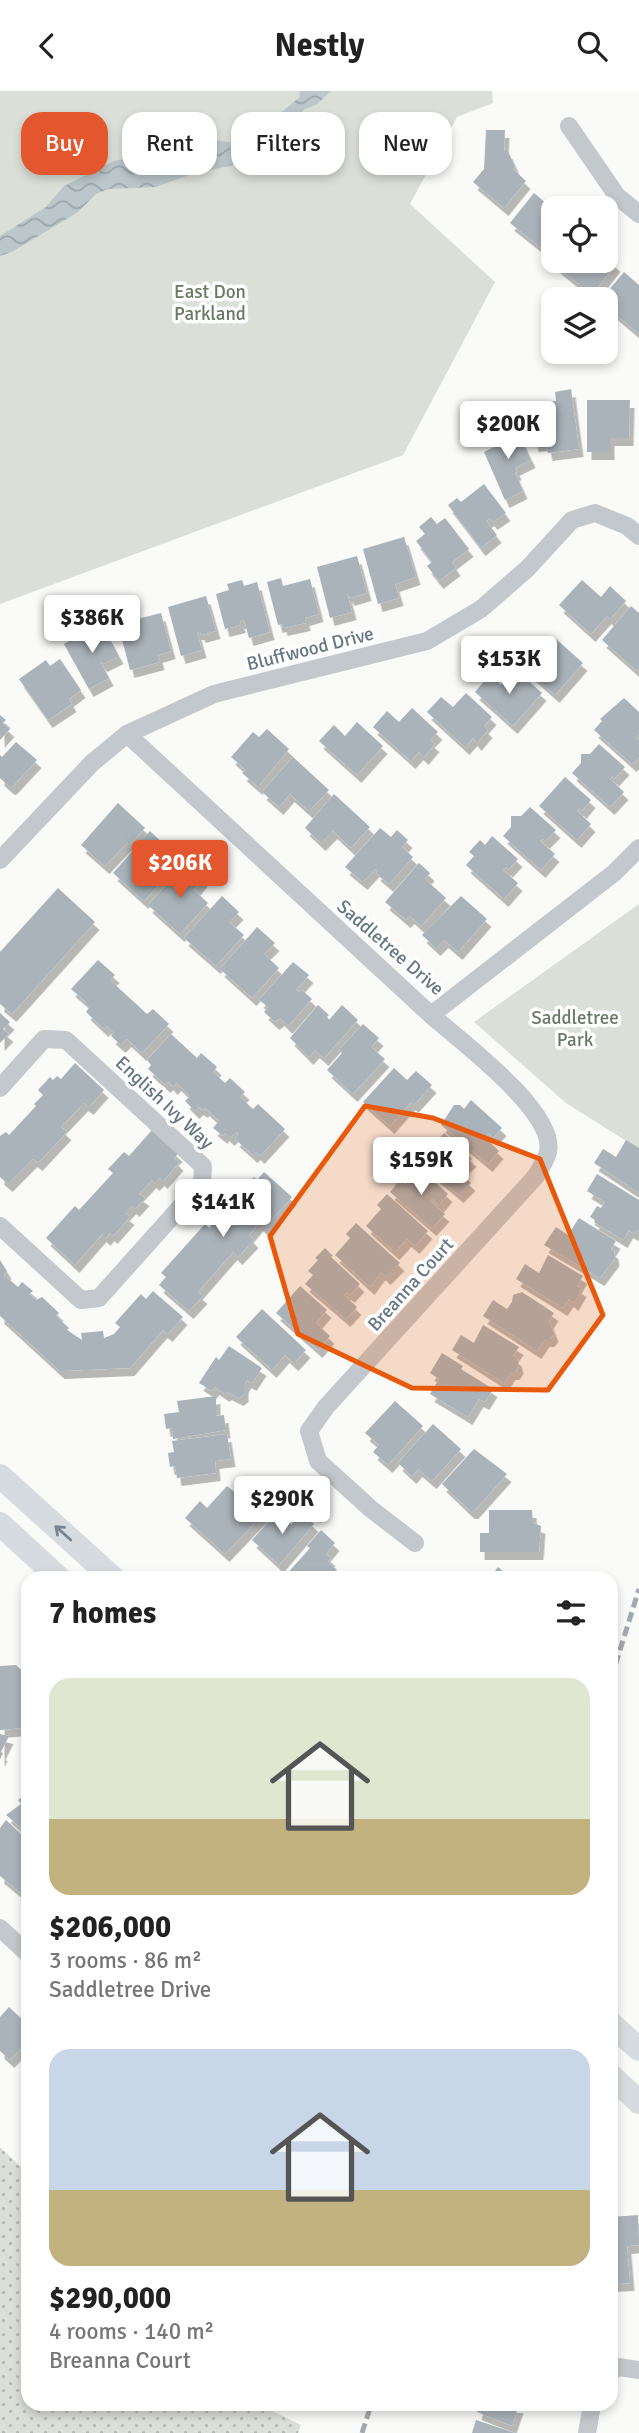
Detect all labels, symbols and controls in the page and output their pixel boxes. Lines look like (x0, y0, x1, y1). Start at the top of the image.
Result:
text: Nestly (275, 26, 364, 65)
icon: back (28, 27, 66, 65)
icon: search (573, 27, 611, 65)
chip: Buy (21, 112, 108, 175)
chip: Rent (122, 112, 217, 175)
chip: Filters (231, 112, 345, 175)
chip: New (359, 112, 452, 175)
map controls (541, 196, 618, 364)
button: locate (541, 196, 618, 273)
park label: East Don Parkland (174, 280, 246, 326)
button: layers (541, 287, 618, 364)
pin: $200K (459, 401, 557, 461)
text: $200K (476, 409, 540, 438)
pin: $386K (43, 595, 141, 655)
text: $386K (60, 603, 124, 632)
street label: Bluffwood Drive (244, 622, 376, 676)
pin: $153K (460, 637, 558, 696)
text: $153K (477, 644, 541, 673)
pin: $206K (131, 841, 229, 900)
text: $206K (148, 848, 212, 877)
street label: Saddletree Drive (332, 895, 449, 1001)
park label: Saddletree Park (531, 1006, 619, 1052)
street label: English Ivy Way (110, 1051, 219, 1154)
pin: $159K (372, 1137, 470, 1197)
text: $159K (389, 1145, 453, 1174)
pin: $141K (174, 1179, 272, 1239)
text: $141K (191, 1187, 255, 1216)
street label: Breanna Court (363, 1233, 459, 1336)
pin: $290K (233, 1477, 331, 1536)
text: $290K (250, 1484, 314, 1513)
one-way arrow (54, 1525, 72, 1541)
icon: filters (552, 1594, 590, 1632)
text: 7 homes (49, 1595, 156, 1632)
icon: home (257, 1723, 383, 1849)
text: $206,000 (49, 1909, 171, 1946)
text: 3 rooms · 86 m² (49, 1946, 202, 1975)
text: Saddletree Drive (49, 1975, 211, 2004)
icon: home (257, 2094, 383, 2220)
text: $290,000 (49, 2280, 171, 2317)
text: 4 rooms · 140 m² (49, 2317, 214, 2346)
text: Breanna Court (49, 2346, 191, 2375)

